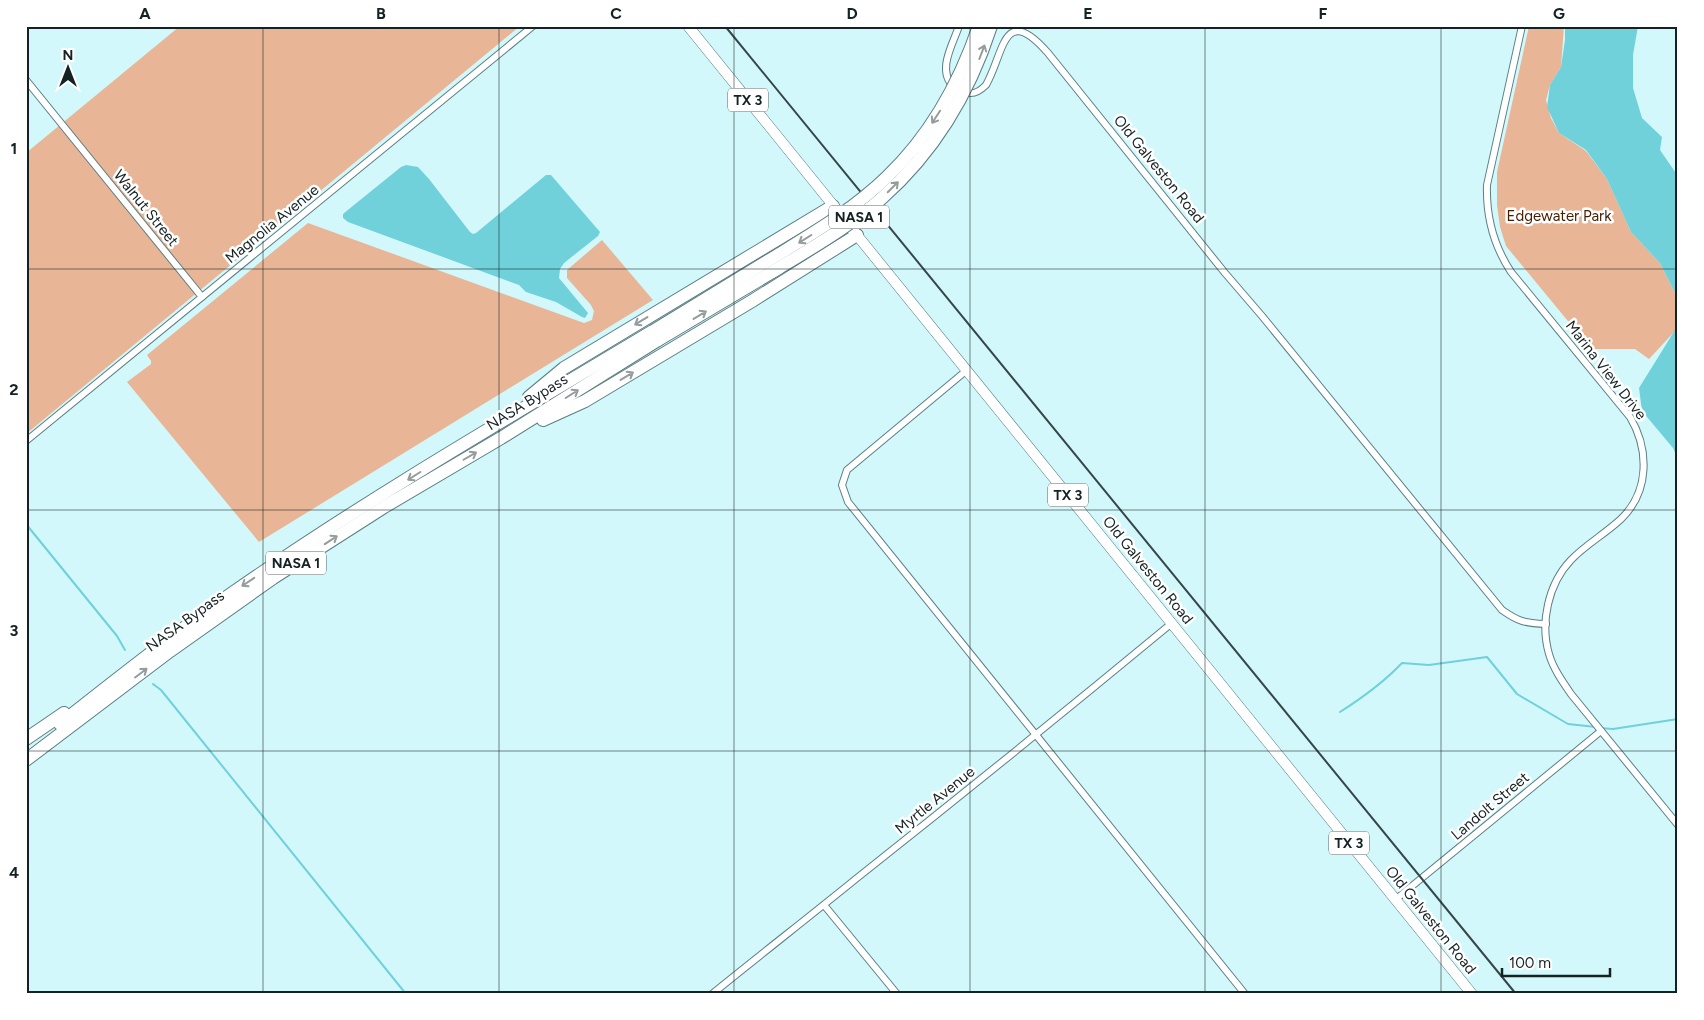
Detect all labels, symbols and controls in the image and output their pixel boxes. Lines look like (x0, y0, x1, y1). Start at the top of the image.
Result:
text: A (139, 4, 151, 23)
text: B (376, 4, 386, 23)
text: C (610, 4, 622, 23)
text: D (846, 4, 858, 23)
text: E (1083, 4, 1093, 23)
text: F (1319, 4, 1328, 23)
text: G (1553, 4, 1565, 23)
north arrow (42, 42, 92, 92)
one-way arrow (978, 45, 987, 60)
text: N (63, 47, 73, 64)
road number: TX 3 (728, 88, 768, 112)
one-way arrow (930, 110, 940, 124)
street label: Old Galveston Road (1110, 111, 1208, 227)
text: 1 (11, 139, 17, 158)
street label: Walnut Street (110, 166, 182, 250)
street label: Magnolia Avenue (222, 181, 322, 267)
one-way arrow (887, 181, 900, 193)
road number: NASA 1 (829, 206, 889, 228)
park label: Edgewater Park (1507, 207, 1612, 225)
one-way arrow (798, 233, 812, 244)
one-way arrow (693, 310, 707, 320)
one-way arrow (635, 316, 649, 326)
street label: Marina View Drive (1562, 317, 1650, 423)
street label: NASA Bypass (483, 370, 571, 434)
one-way arrow (619, 371, 633, 381)
text: 2 (9, 380, 19, 399)
one-way arrow (565, 388, 579, 398)
one-way arrow (462, 451, 477, 461)
one-way arrow (408, 471, 422, 481)
road number: TX 3 (1048, 484, 1088, 506)
street label: Old Galveston Road (1099, 512, 1197, 628)
one-way arrow (323, 535, 337, 545)
road number: NASA 1 (266, 552, 326, 574)
one-way arrow (241, 577, 255, 587)
street label: NASA Bypass (142, 587, 228, 655)
text: 3 (10, 621, 19, 640)
one-way arrow (134, 668, 147, 679)
street label: Myrtle Avenue (892, 762, 978, 838)
street label: Landolt Street (1447, 768, 1533, 844)
road number: TX 3 (1329, 831, 1369, 854)
street label: Old Galveston Road (1382, 862, 1480, 978)
text: 4 (9, 863, 19, 882)
scale bar (1502, 945, 1609, 977)
text: 100 m (1509, 954, 1551, 972)

